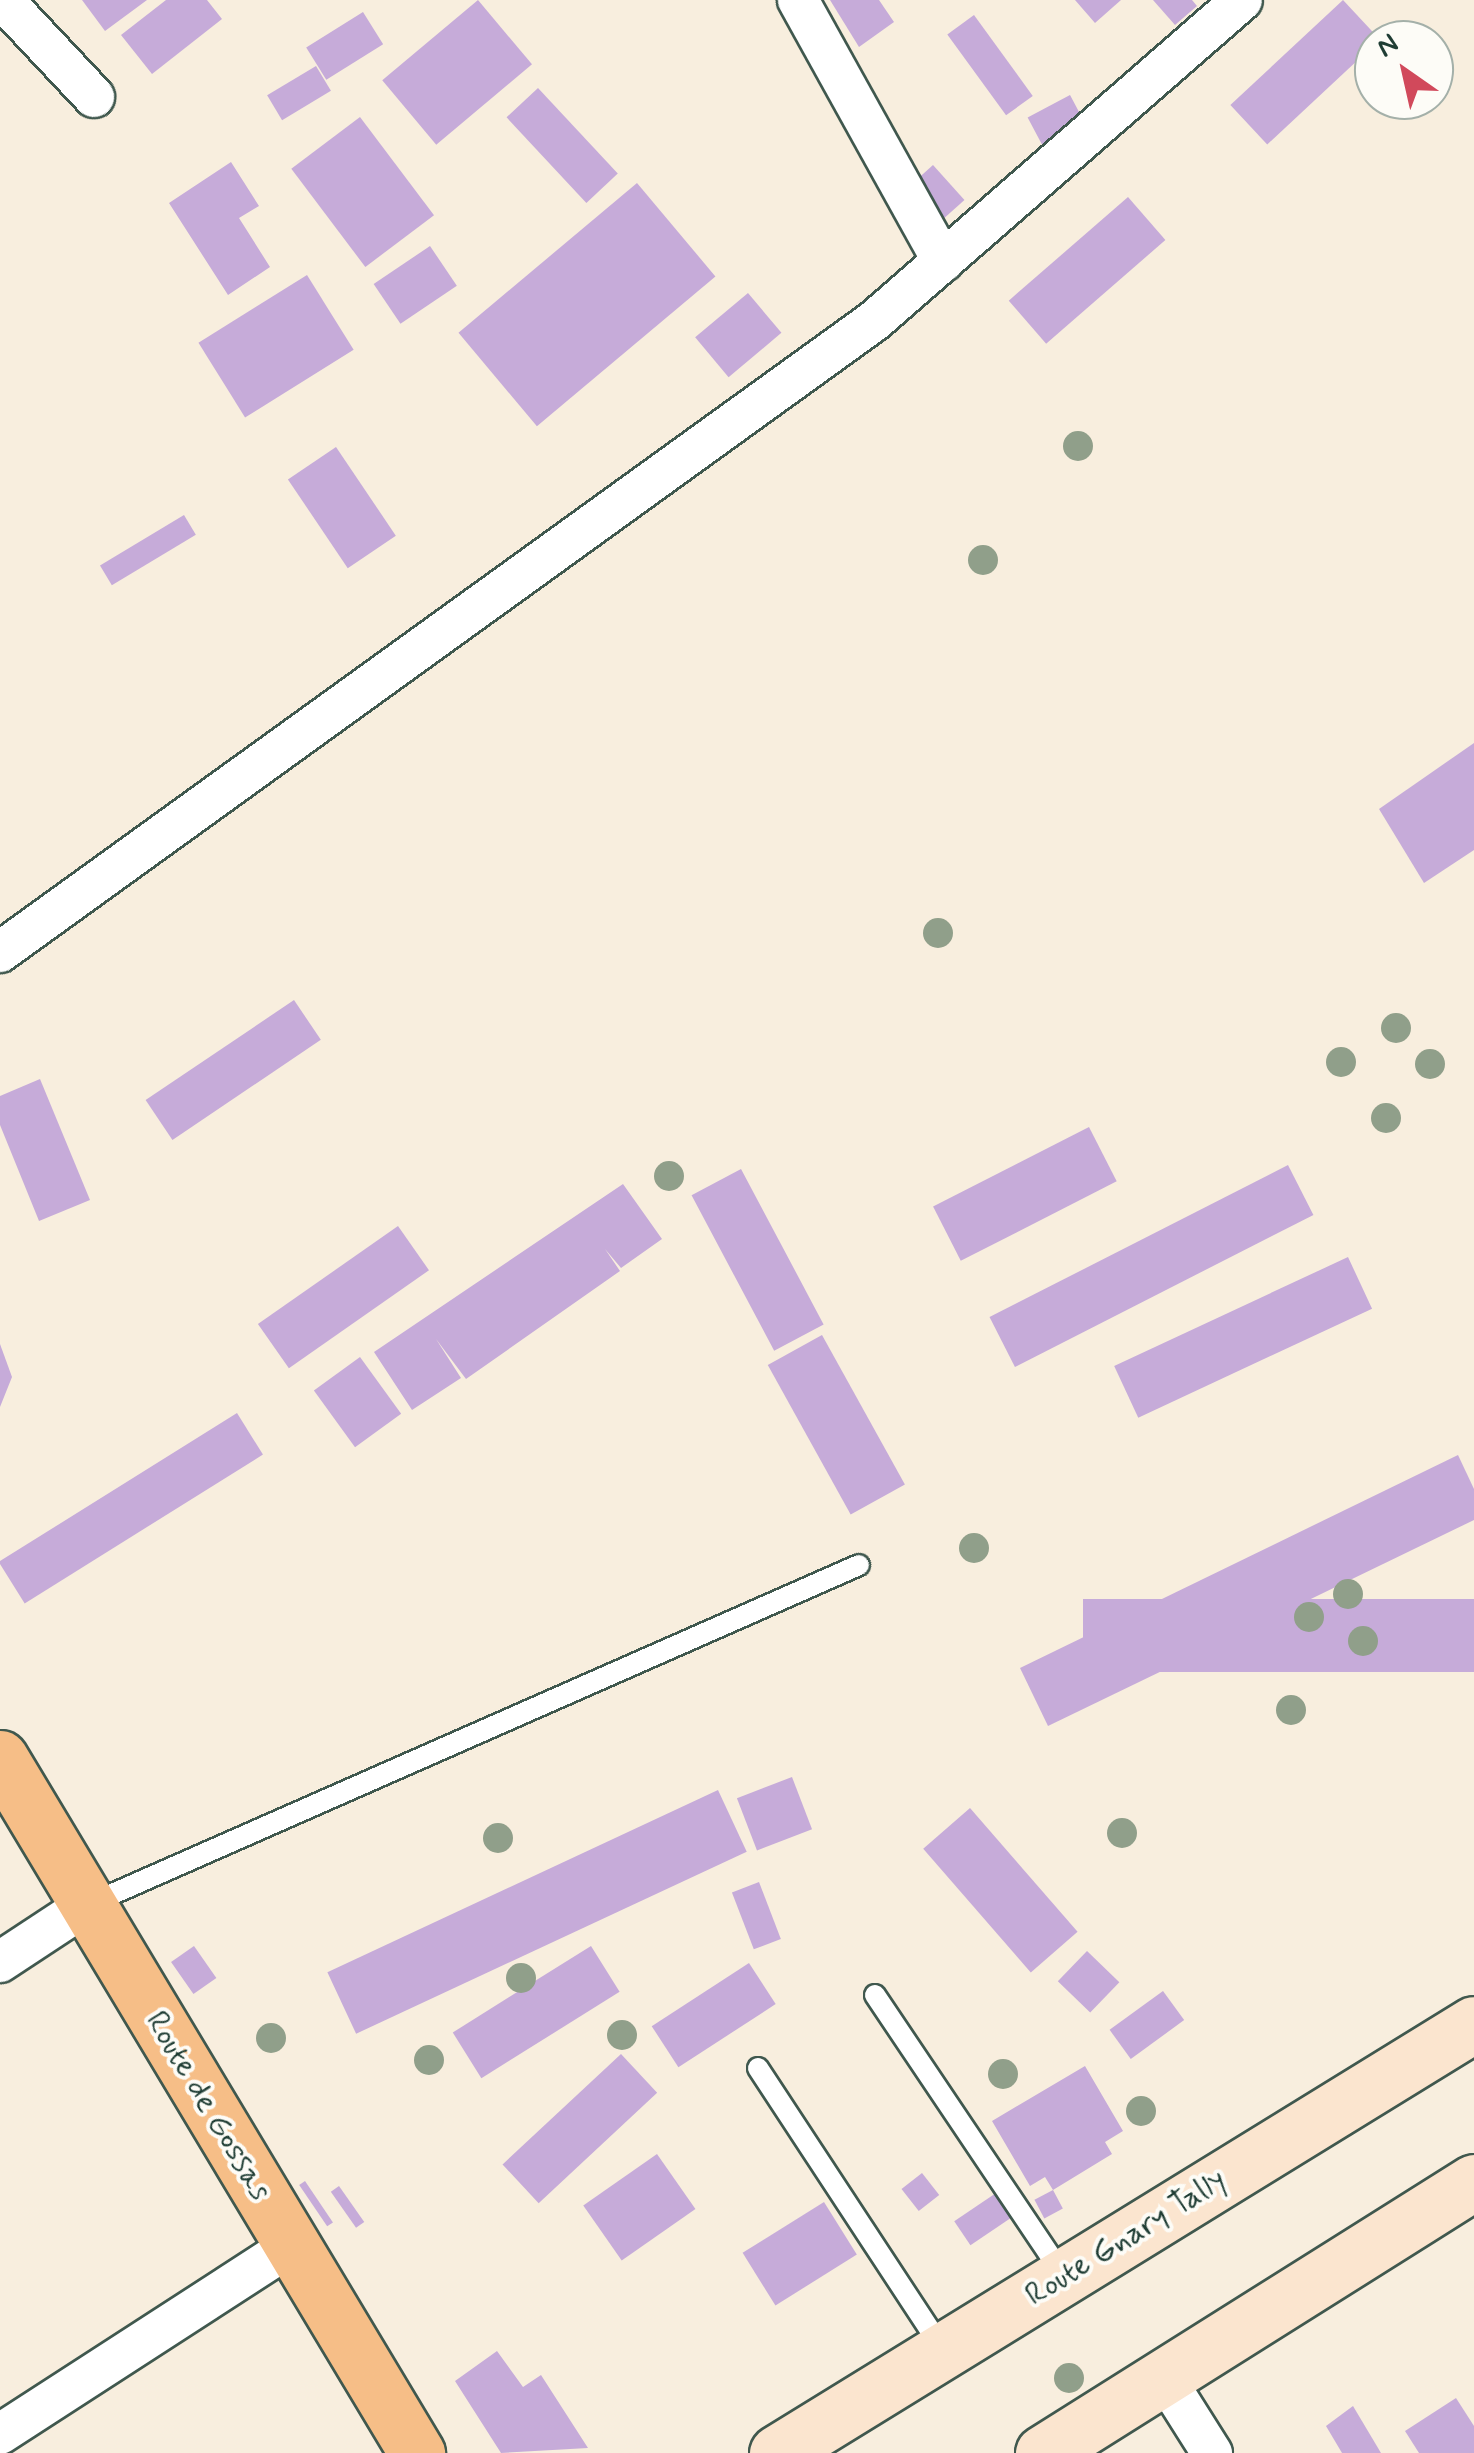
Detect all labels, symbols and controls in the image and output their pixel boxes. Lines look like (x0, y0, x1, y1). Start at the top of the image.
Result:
north arrow (1354, 20, 1454, 120)
text: N (1370, 26, 1406, 67)
street label: Route de Gossas (138, 2007, 278, 2205)
street label: Route Gnary Tally (1017, 2160, 1235, 2316)

